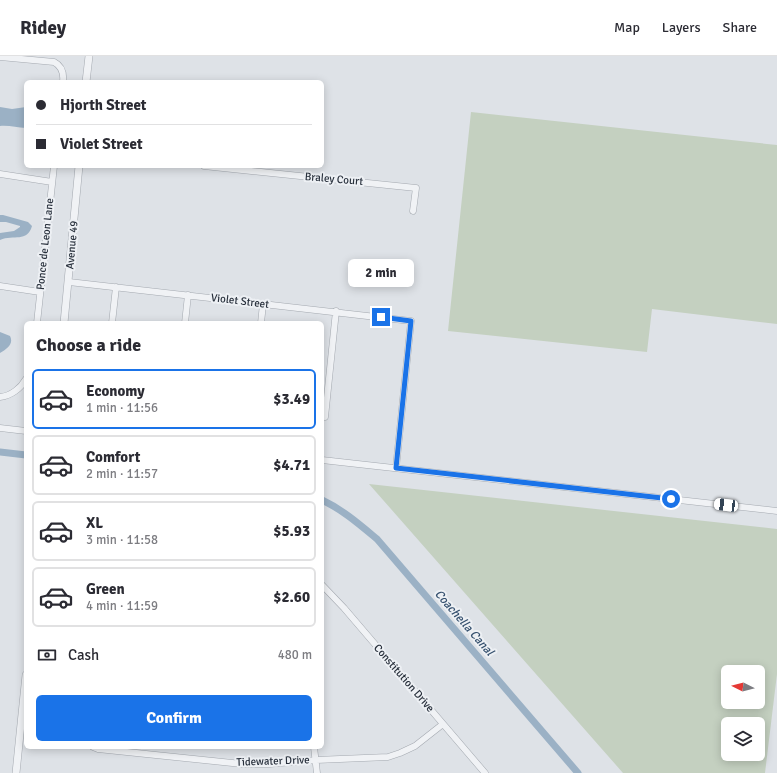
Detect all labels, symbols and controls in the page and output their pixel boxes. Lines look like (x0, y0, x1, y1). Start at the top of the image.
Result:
text: Ridey (20, 16, 66, 40)
text: Map (614, 19, 640, 36)
text: Layers (662, 19, 701, 36)
text: Share (723, 19, 757, 36)
text: Hjorth Street (60, 96, 147, 114)
text: Violet Street (60, 135, 143, 153)
street label: Braley Court (304, 170, 364, 188)
street label: Ponce de Leon Lane (34, 197, 56, 291)
street label: Avenue 49 (63, 220, 81, 270)
callout: 2 min (348, 259, 414, 287)
text: 2 min (365, 265, 397, 281)
street label: Violet Street (210, 291, 270, 311)
route end (372, 308, 390, 326)
text: Choose a ride (36, 334, 141, 356)
icon: car (38, 381, 74, 417)
text: Economy (86, 382, 145, 400)
text: $3.49 (273, 390, 310, 408)
text: 1 min · 11:56 (86, 400, 158, 416)
icon: car (38, 447, 74, 483)
text: Comfort (86, 448, 140, 466)
text: $4.71 (273, 456, 310, 474)
text: 2 min · 11:57 (86, 466, 158, 482)
route start (662, 490, 680, 508)
car (713, 498, 739, 512)
icon: car (38, 513, 74, 549)
text: XL (86, 514, 103, 532)
text: $5.93 (273, 522, 310, 540)
text: 3 min · 11:58 (86, 532, 158, 548)
icon: car (38, 579, 74, 615)
text: Green (86, 580, 125, 598)
water label: Coachella Canal (431, 587, 498, 660)
text: $2.60 (273, 588, 310, 606)
text: 4 min · 11:59 (86, 598, 158, 614)
street label: Constitution Drive (371, 641, 437, 715)
icon: cash (36, 644, 58, 666)
text: Cash (68, 646, 99, 664)
text: 480 m (278, 647, 312, 663)
north arrow (721, 665, 765, 709)
map controls (721, 665, 765, 761)
button: Confirm (36, 695, 312, 741)
button: layers (721, 717, 765, 761)
street label: Tidewater Drive (236, 753, 310, 769)

